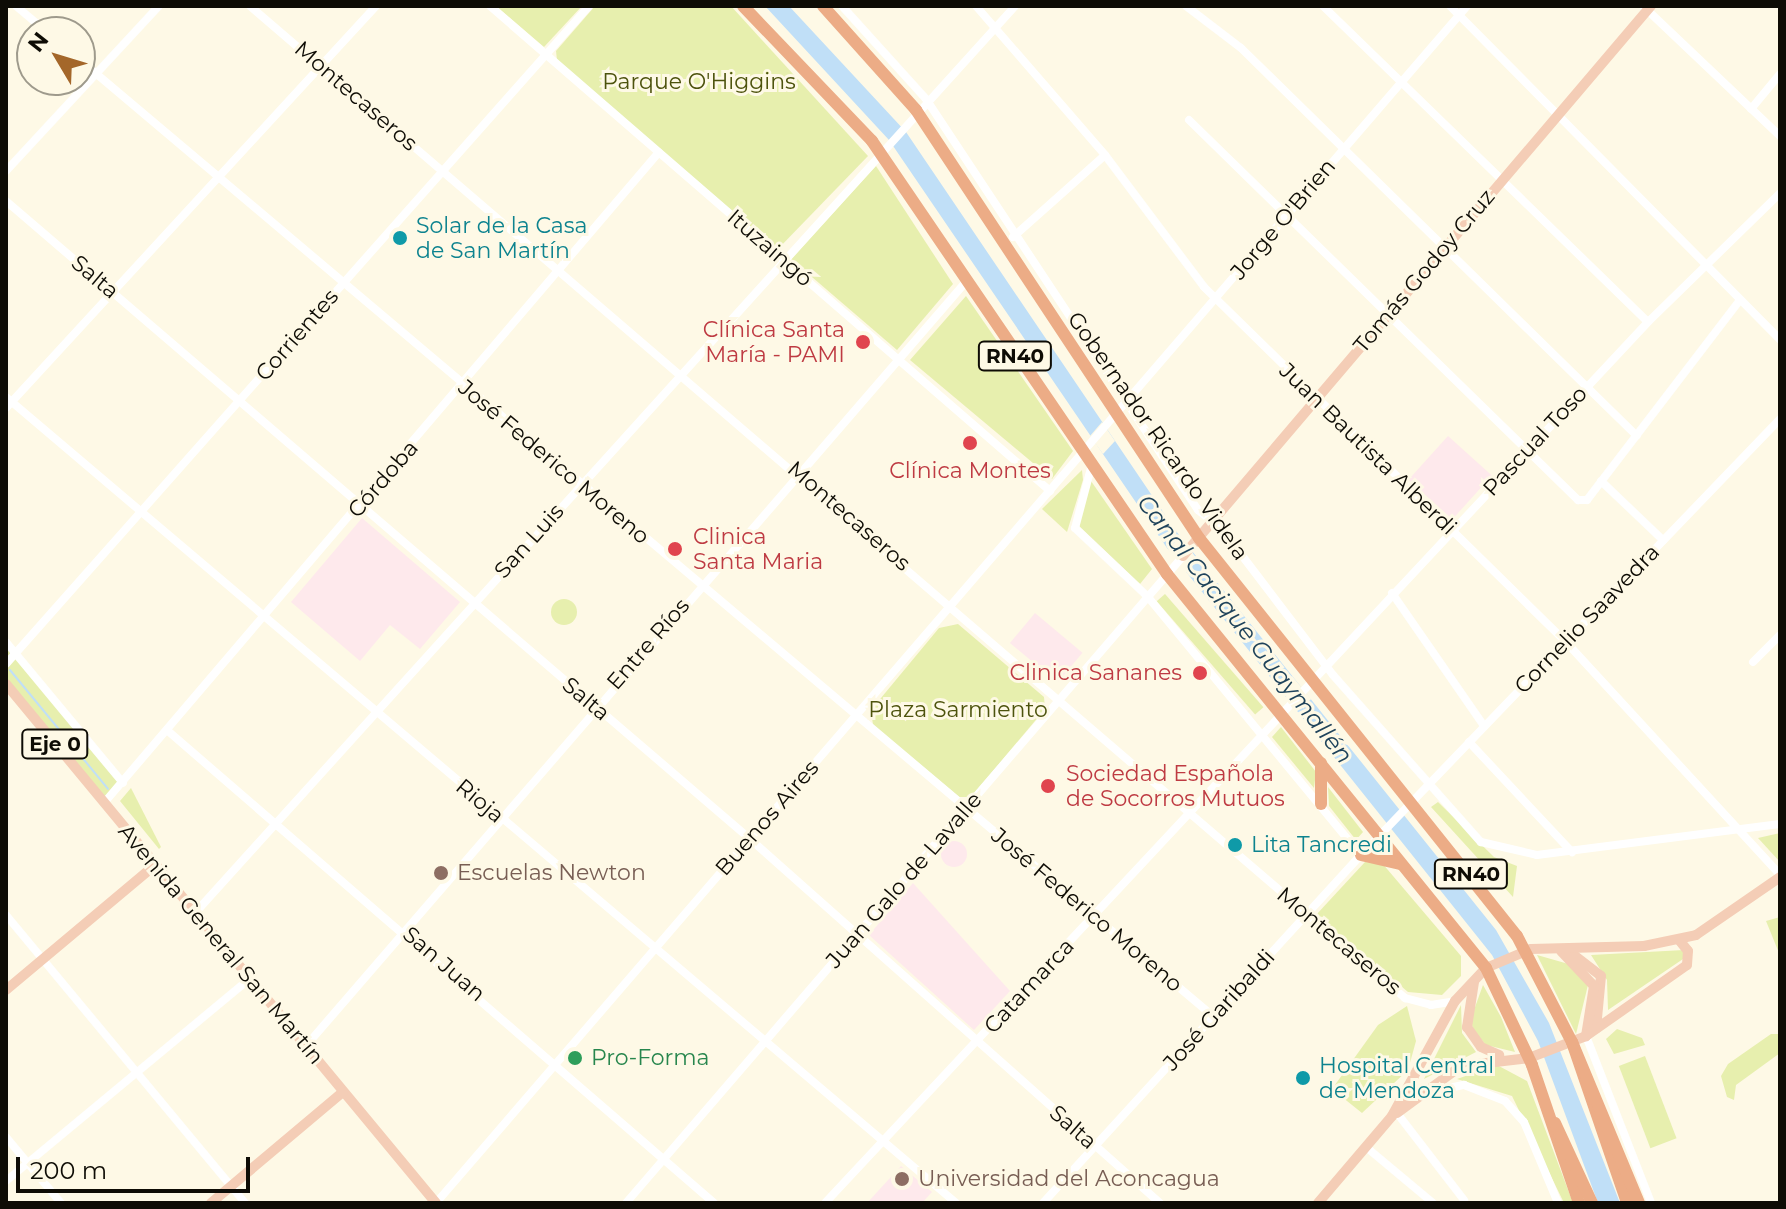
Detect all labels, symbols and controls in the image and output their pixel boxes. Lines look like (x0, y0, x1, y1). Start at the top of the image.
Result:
north arrow (16, 16, 96, 96)
text: N (22, 27, 54, 57)
street label: Montecaseros (289, 36, 423, 156)
park label: Parque O'Higgins (602, 69, 796, 95)
street label: Jorge O'Brien (1225, 153, 1341, 285)
street label: Tomás Godoy Cruz (1348, 184, 1500, 358)
street label: Ituzaingó (722, 204, 818, 292)
place label: Solar de la Casa de San Martín (416, 212, 588, 264)
marker: Solar de la Casa de San Martín (391, 229, 409, 247)
street label: Salta (66, 250, 124, 304)
street label: Corrientes (250, 284, 344, 386)
street label: Gobernador Ricardo Videla (1062, 307, 1254, 565)
place label: Clínica Santa María - PAMI (703, 316, 845, 368)
marker: Clínica Santa María - PAMI (852, 331, 874, 353)
road number: RN40 (977, 340, 1053, 372)
street label: Juan Bautista Alberdi (1274, 358, 1462, 540)
street label: José Federico Moreno (453, 374, 655, 550)
street label: Pascual Toso (1477, 381, 1593, 501)
marker: Clínica Montes (959, 432, 981, 454)
street label: Córdoba (342, 435, 424, 523)
street label: Montecaseros (782, 456, 916, 576)
place label: Clínica Montes (889, 458, 1051, 484)
water label: Canal Cacique Guaymallén (1131, 489, 1359, 769)
street label: San Luis (489, 498, 569, 584)
place label: Clinica Santa Maria (693, 523, 823, 574)
marker: Clinica Santa Maria (664, 538, 686, 560)
street label: Cornelio Saavedra (1509, 539, 1665, 699)
street label: Entre Ríos (601, 593, 695, 695)
place label: Clinica Sananes (1009, 660, 1182, 686)
marker: Clinica Sananes (1189, 662, 1211, 684)
street label: Salta (557, 672, 615, 726)
park label: Plaza Sarmiento (868, 697, 1048, 723)
road number: Eje 0 (21, 728, 89, 760)
street label: Buenos Aires (710, 755, 824, 881)
place label: Sociedad Española de Socorros Mutuos (1066, 760, 1285, 812)
street label: Rioja (451, 773, 509, 829)
marker: Sociedad Española de Socorros Mutuos (1037, 775, 1059, 797)
street label: Juan Galo de Lavalle (821, 787, 987, 973)
street label: Avenida General San Martín (113, 818, 329, 1070)
street label: José Federico Moreno (986, 822, 1188, 998)
place label: Lita Tancredi (1251, 832, 1392, 858)
marker: Lita Tancredi (1226, 836, 1244, 854)
road number: RN40 (1433, 858, 1509, 890)
place label: Escuelas Newton (457, 860, 646, 886)
marker: Escuelas Newton (432, 864, 450, 882)
street label: Montecaseros (1272, 881, 1406, 1001)
street label: San Juan (397, 921, 491, 1007)
street label: Catamarca (978, 933, 1080, 1039)
street label: José Garibaldi (1158, 944, 1280, 1076)
place label: Pro-Forma (591, 1045, 710, 1071)
marker: Pro-Forma (566, 1049, 584, 1067)
place label: Hospital Central de Mendoza (1319, 1052, 1494, 1104)
marker: Hospital Central de Mendoza (1294, 1069, 1312, 1087)
street label: Salta (1044, 1099, 1102, 1155)
scale bar (20, 1141, 254, 1191)
text: 200 m (30, 1156, 107, 1185)
place label: Universidad del Aconcagua (918, 1166, 1220, 1192)
marker: Universidad del Aconcagua (893, 1170, 911, 1188)

